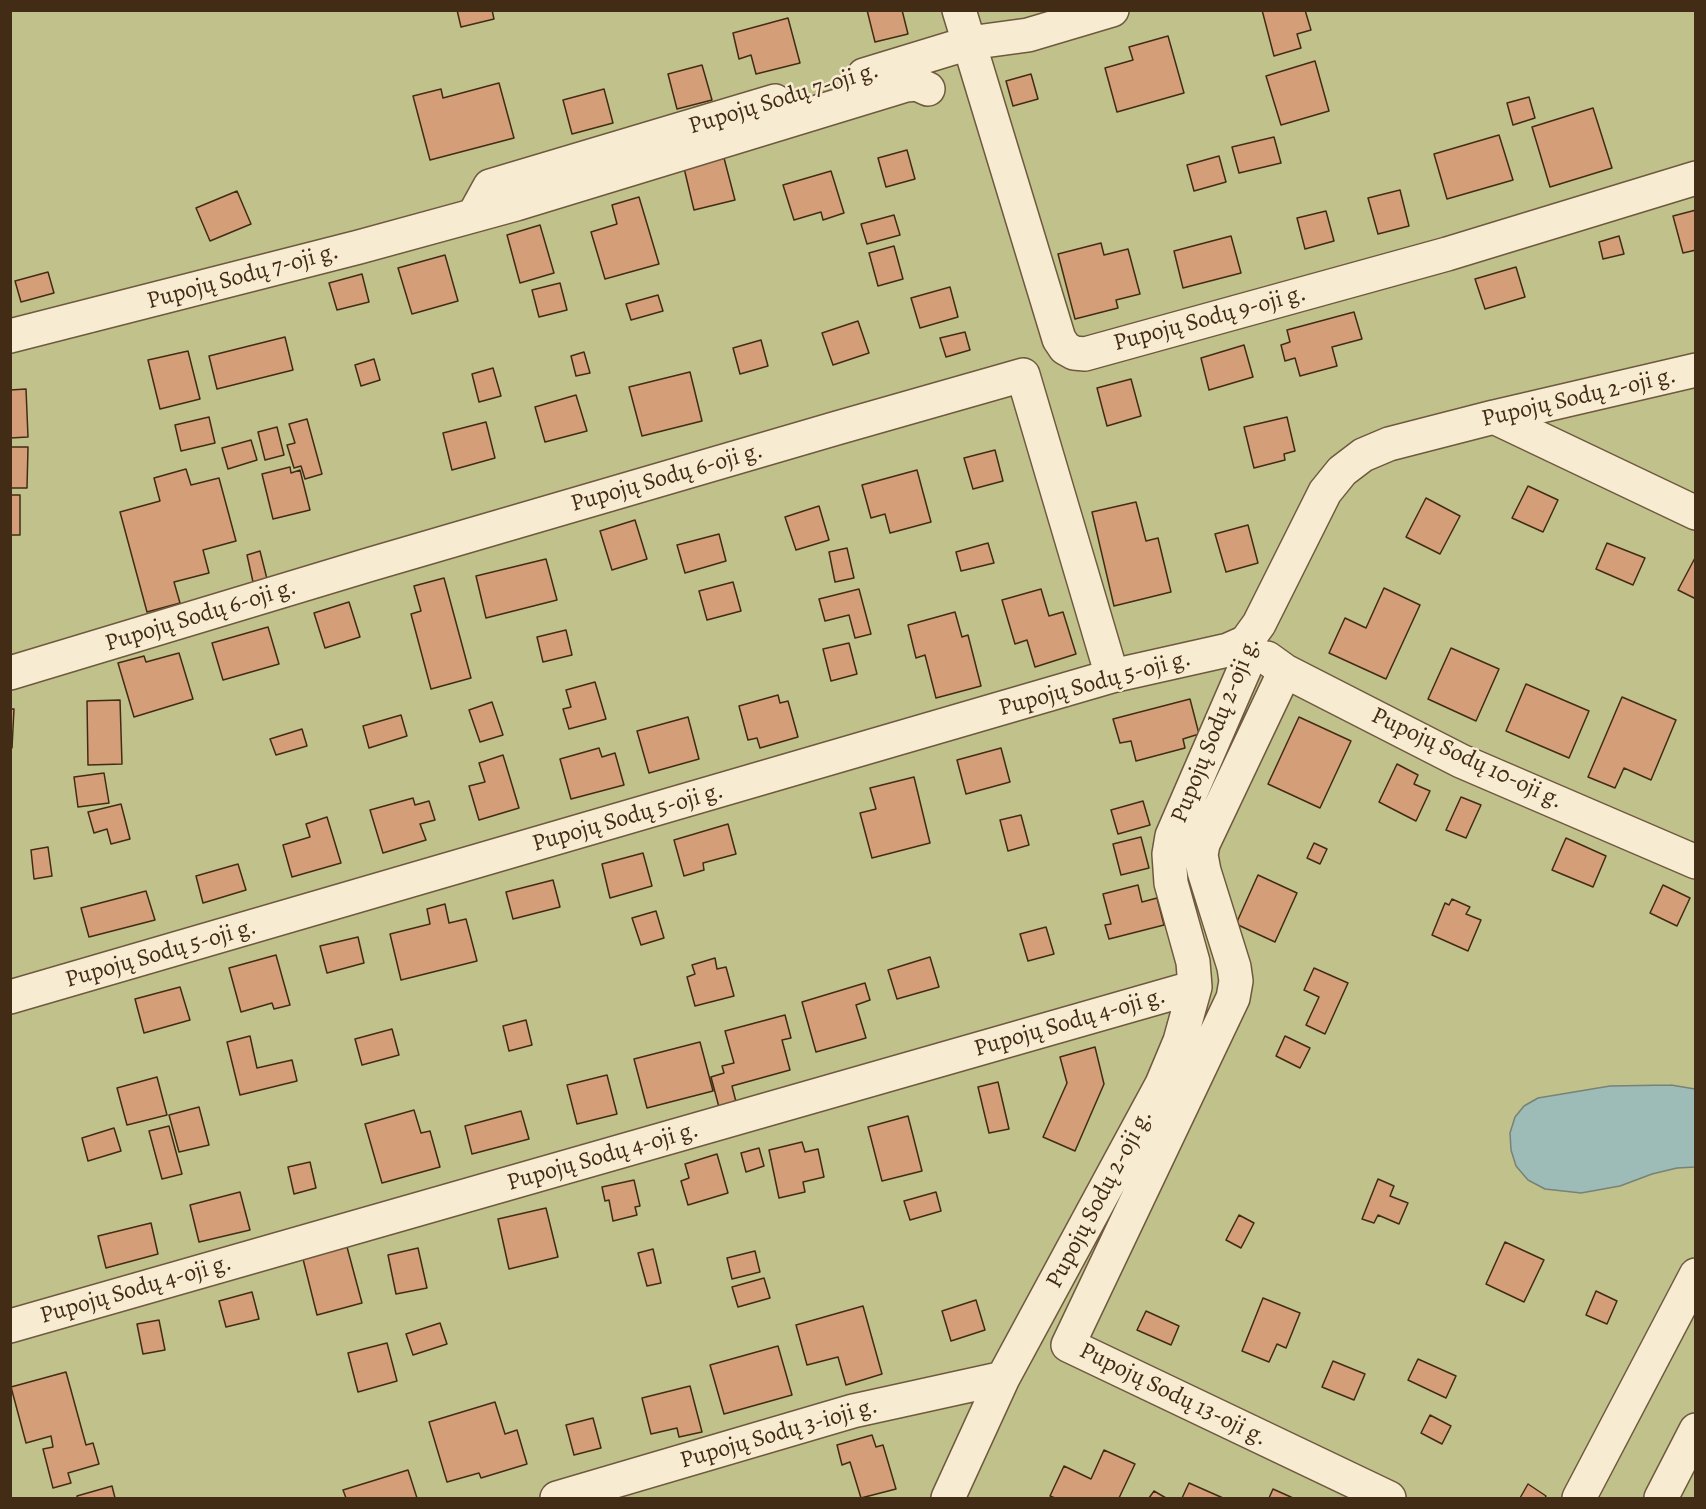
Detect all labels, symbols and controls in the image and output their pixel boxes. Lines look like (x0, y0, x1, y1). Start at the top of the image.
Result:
street label: Pupojų Sodų 7-oji g. (685, 56, 883, 142)
street label: Pupojų Sodų 7-oji g. (144, 238, 342, 316)
street label: Pupojų Sodų 9-oji g. (1111, 279, 1309, 359)
street label: Pupojų Sodų 2-oji g. (1479, 362, 1679, 434)
street label: Pupojų Sodų 6-oji g. (568, 437, 766, 519)
street label: Pupojų Sodų 6-oji g. (102, 573, 300, 659)
street label: Pupojų Sodų 2-oji g. (1165, 632, 1267, 828)
street label: Pupojų Sodų 5-oji g. (996, 645, 1194, 723)
street label: Pupojų Sodų 10-oji g. (1367, 702, 1567, 816)
street label: Pupojų Sodų 5-oji g. (529, 777, 727, 859)
street label: Pupojų Sodų 5-oji g. (62, 913, 260, 995)
street label: Pupojų Sodų 4-oji g. (971, 982, 1169, 1064)
street label: Pupojų Sodų 2-oji g. (1041, 1105, 1159, 1293)
street label: Pupojų Sodų 4-oji g. (504, 1116, 702, 1198)
street label: Pupojų Sodų 4-oji g. (37, 1249, 235, 1331)
street label: Pupojų Sodų 13-oji g. (1074, 1337, 1272, 1453)
street label: Pupojų Sodų 3-ioji g. (677, 1392, 881, 1476)

